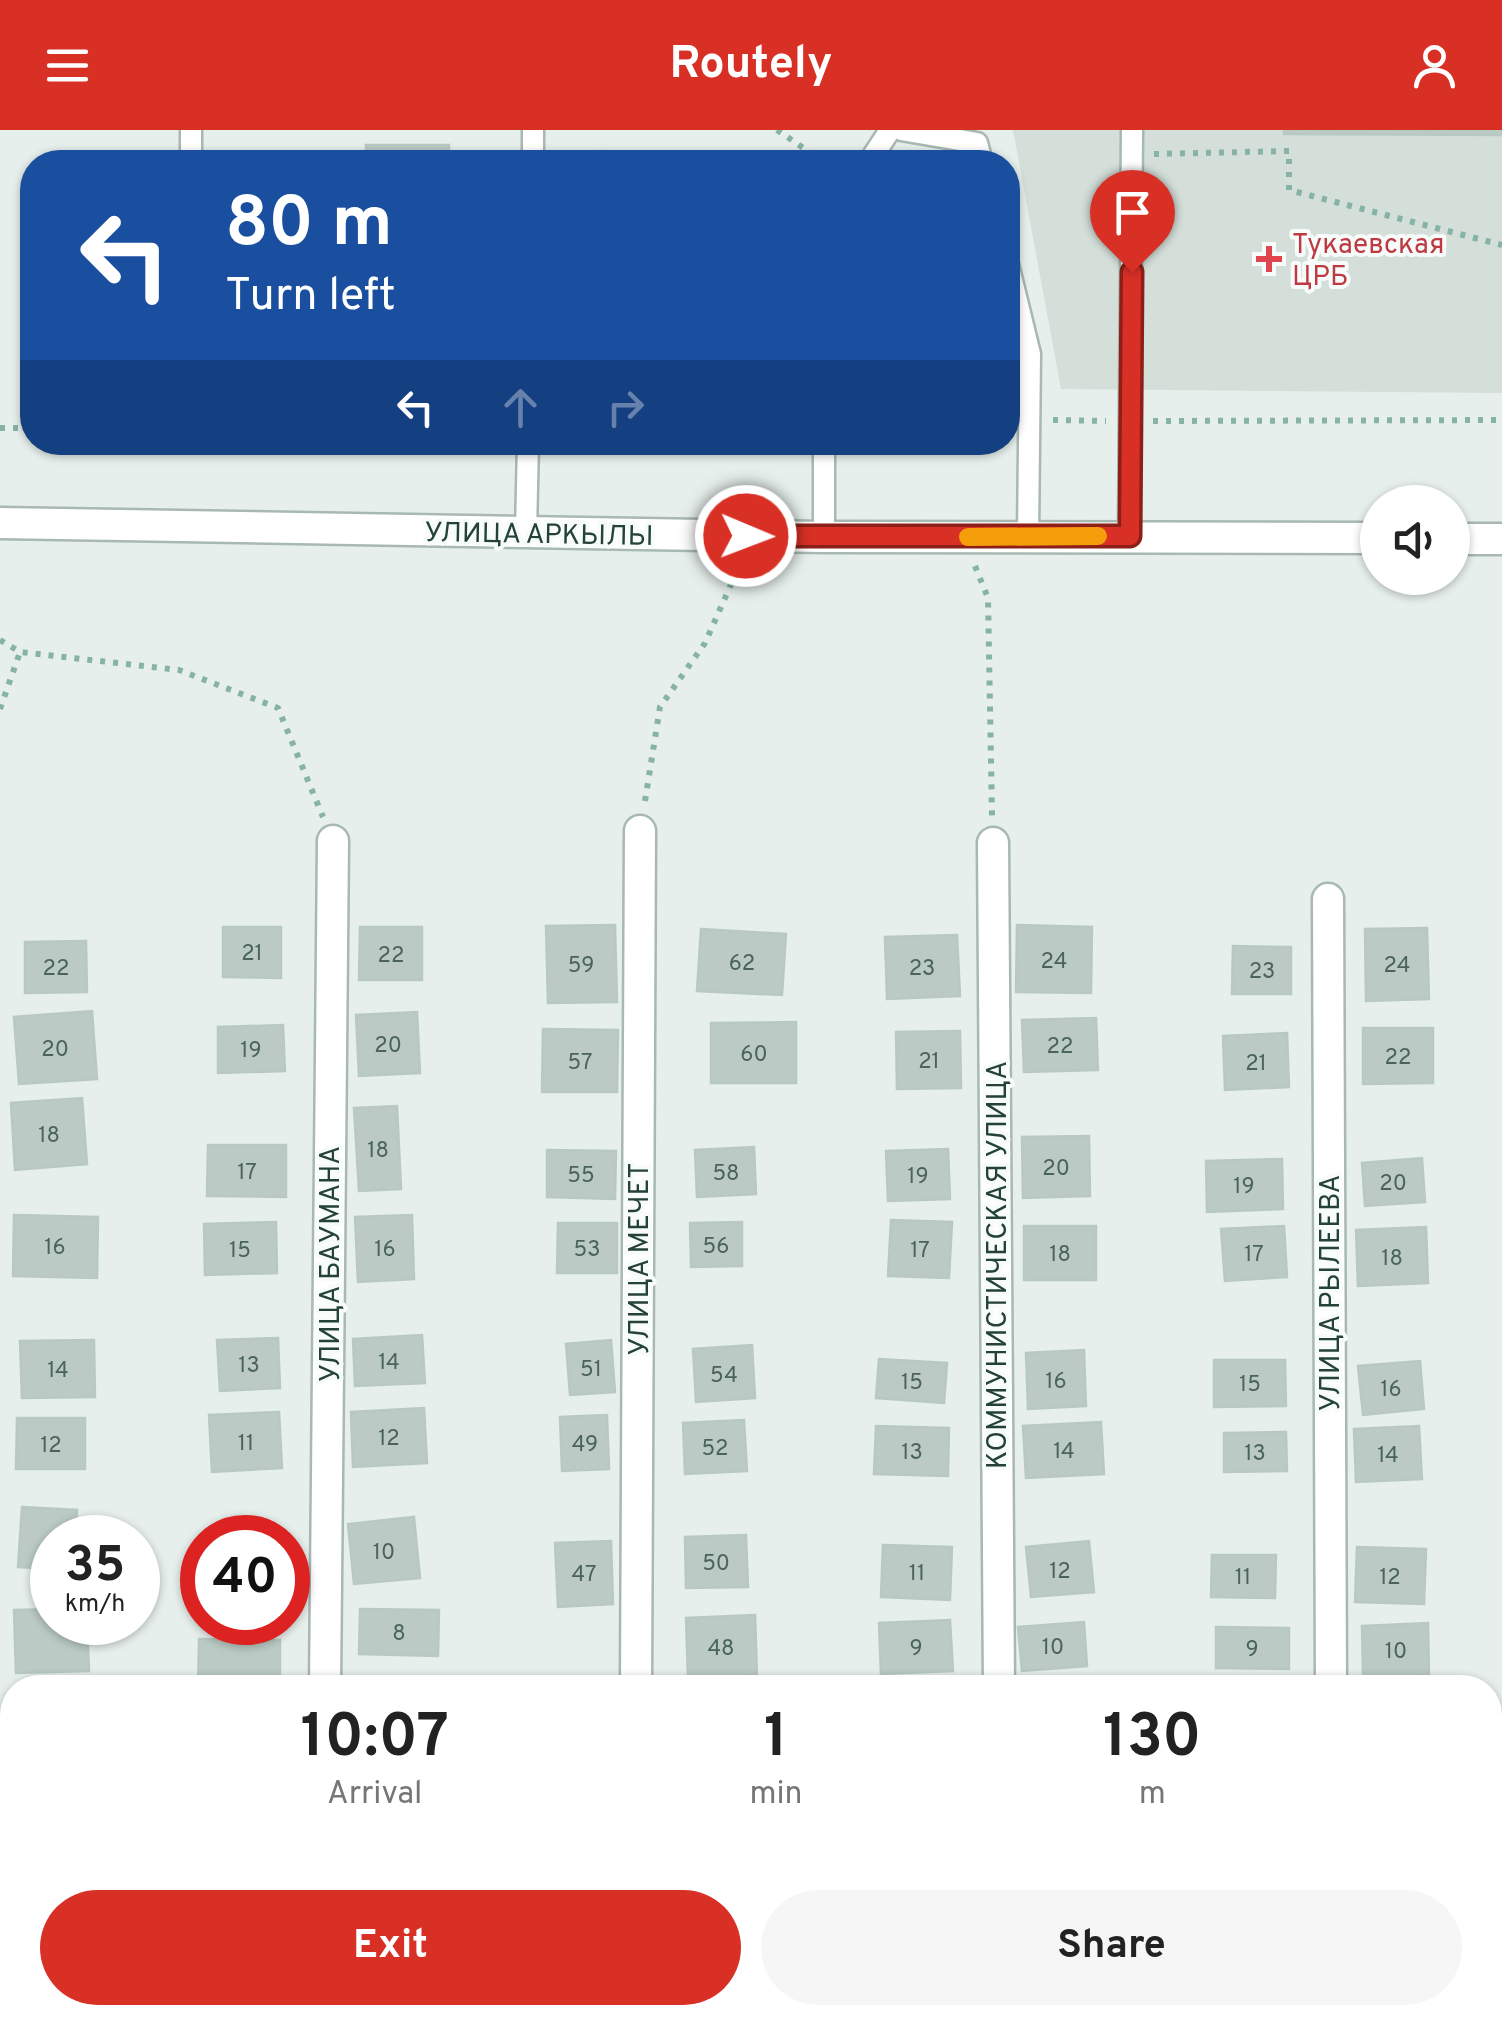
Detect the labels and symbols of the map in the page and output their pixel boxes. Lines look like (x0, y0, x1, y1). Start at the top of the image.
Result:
pin (1090, 170, 1175, 273)
place label: Тукаевская ЦРБ (1292, 228, 1445, 296)
marker: Тукаевская ЦРБ (1256, 246, 1282, 272)
position arrow (694, 484, 798, 588)
street label: УЛИЦА АРКЫЛЫ (424, 516, 654, 556)
house number: 21 (241, 941, 263, 968)
house number: 22 (378, 943, 404, 970)
house number: 24 (1041, 949, 1067, 976)
house number: 62 (729, 951, 755, 978)
house number: 59 (568, 953, 594, 980)
house number: 24 (1384, 953, 1410, 980)
house number: 22 (43, 956, 69, 983)
house number: 23 (909, 956, 935, 983)
house number: 23 (1249, 959, 1275, 986)
house number: 20 (374, 1033, 402, 1060)
house number: 22 (1047, 1034, 1073, 1061)
house number: 20 (41, 1037, 69, 1064)
house number: 19 (240, 1038, 262, 1065)
house number: 60 (740, 1042, 768, 1069)
house number: 22 (1385, 1045, 1411, 1072)
house number: 21 (918, 1049, 940, 1076)
house number: 57 (568, 1050, 592, 1077)
house number: 21 (1245, 1051, 1267, 1078)
street label: КОММУНИСТИЧЕСКАЯ УЛИЦА (981, 1061, 1017, 1469)
house number: 18 (38, 1123, 60, 1150)
house number: 18 (367, 1138, 389, 1165)
street label: УЛИЦА БАУМАНА (314, 1146, 350, 1382)
house number: 20 (1042, 1156, 1070, 1183)
house number: 17 (237, 1160, 257, 1187)
house number: 58 (712, 1161, 740, 1188)
street label: УЛИЦА МЕЧЕТ (623, 1162, 659, 1356)
house number: 55 (567, 1163, 595, 1190)
house number: 19 (907, 1164, 929, 1191)
house number: 20 (1379, 1171, 1407, 1198)
house number: 19 (1233, 1174, 1255, 1201)
street label: УЛИЦА РЫЛЕЕВА (1314, 1174, 1350, 1412)
house number: 56 (703, 1234, 729, 1261)
house number: 16 (44, 1235, 66, 1262)
house number: 16 (374, 1237, 396, 1264)
house number: 53 (574, 1237, 600, 1264)
house number: 15 (229, 1238, 251, 1265)
house number: 17 (910, 1238, 930, 1265)
house number: 18 (1049, 1242, 1071, 1269)
house number: 17 (1244, 1242, 1264, 1269)
house number: 18 (1381, 1246, 1403, 1273)
house number: 14 (378, 1350, 400, 1377)
house number: 13 (238, 1353, 260, 1380)
house number: 51 (580, 1357, 602, 1384)
house number: 14 (47, 1358, 69, 1385)
house number: 54 (710, 1363, 738, 1390)
house number: 16 (1045, 1369, 1067, 1396)
house number: 15 (901, 1370, 923, 1397)
house number: 15 (1239, 1372, 1261, 1399)
house number: 16 (1380, 1377, 1402, 1404)
house number: 12 (378, 1426, 400, 1453)
house number: 11 (238, 1431, 254, 1458)
house number: 49 (572, 1432, 598, 1459)
house number: 12 (40, 1433, 62, 1460)
house number: 52 (701, 1436, 729, 1463)
house number: 14 (1053, 1439, 1075, 1466)
house number: 13 (901, 1440, 923, 1467)
house number: 13 (1244, 1441, 1266, 1468)
house number: 14 (1377, 1443, 1399, 1470)
speed limit sign: 40 (180, 1515, 310, 1645)
house number: 10 (373, 1540, 395, 1567)
house number: 50 (702, 1551, 730, 1578)
house number: 12 (1049, 1559, 1071, 1586)
house number: 11 (909, 1561, 925, 1588)
house number: 47 (572, 1562, 596, 1589)
house number: 11 (1235, 1565, 1251, 1592)
house number: 12 (1379, 1565, 1401, 1592)
house number: 8 (392, 1621, 406, 1648)
house number: 10 (1042, 1635, 1064, 1662)
house number: 48 (707, 1636, 735, 1663)
house number: 9 (909, 1636, 923, 1663)
house number: 9 (1245, 1637, 1259, 1664)
house number: 10 (1385, 1639, 1407, 1666)

